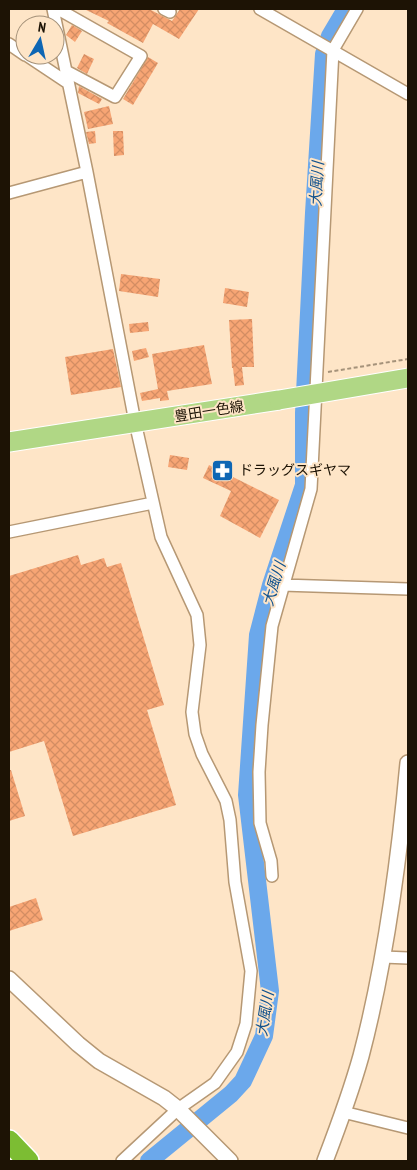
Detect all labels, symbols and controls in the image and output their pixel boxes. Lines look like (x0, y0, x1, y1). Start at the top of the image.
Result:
north arrow (15, 15, 65, 65)
text: N (37, 18, 47, 37)
water label: 大風川 (306, 159, 327, 207)
street label: 豊田一色線 (173, 397, 245, 425)
pharmacy icon: ドラッグスギヤマ (211, 458, 235, 482)
place label: ドラッグスギヤマ (239, 461, 351, 479)
water label: 大風川 (258, 558, 290, 608)
water label: 大風川 (252, 988, 278, 1038)

